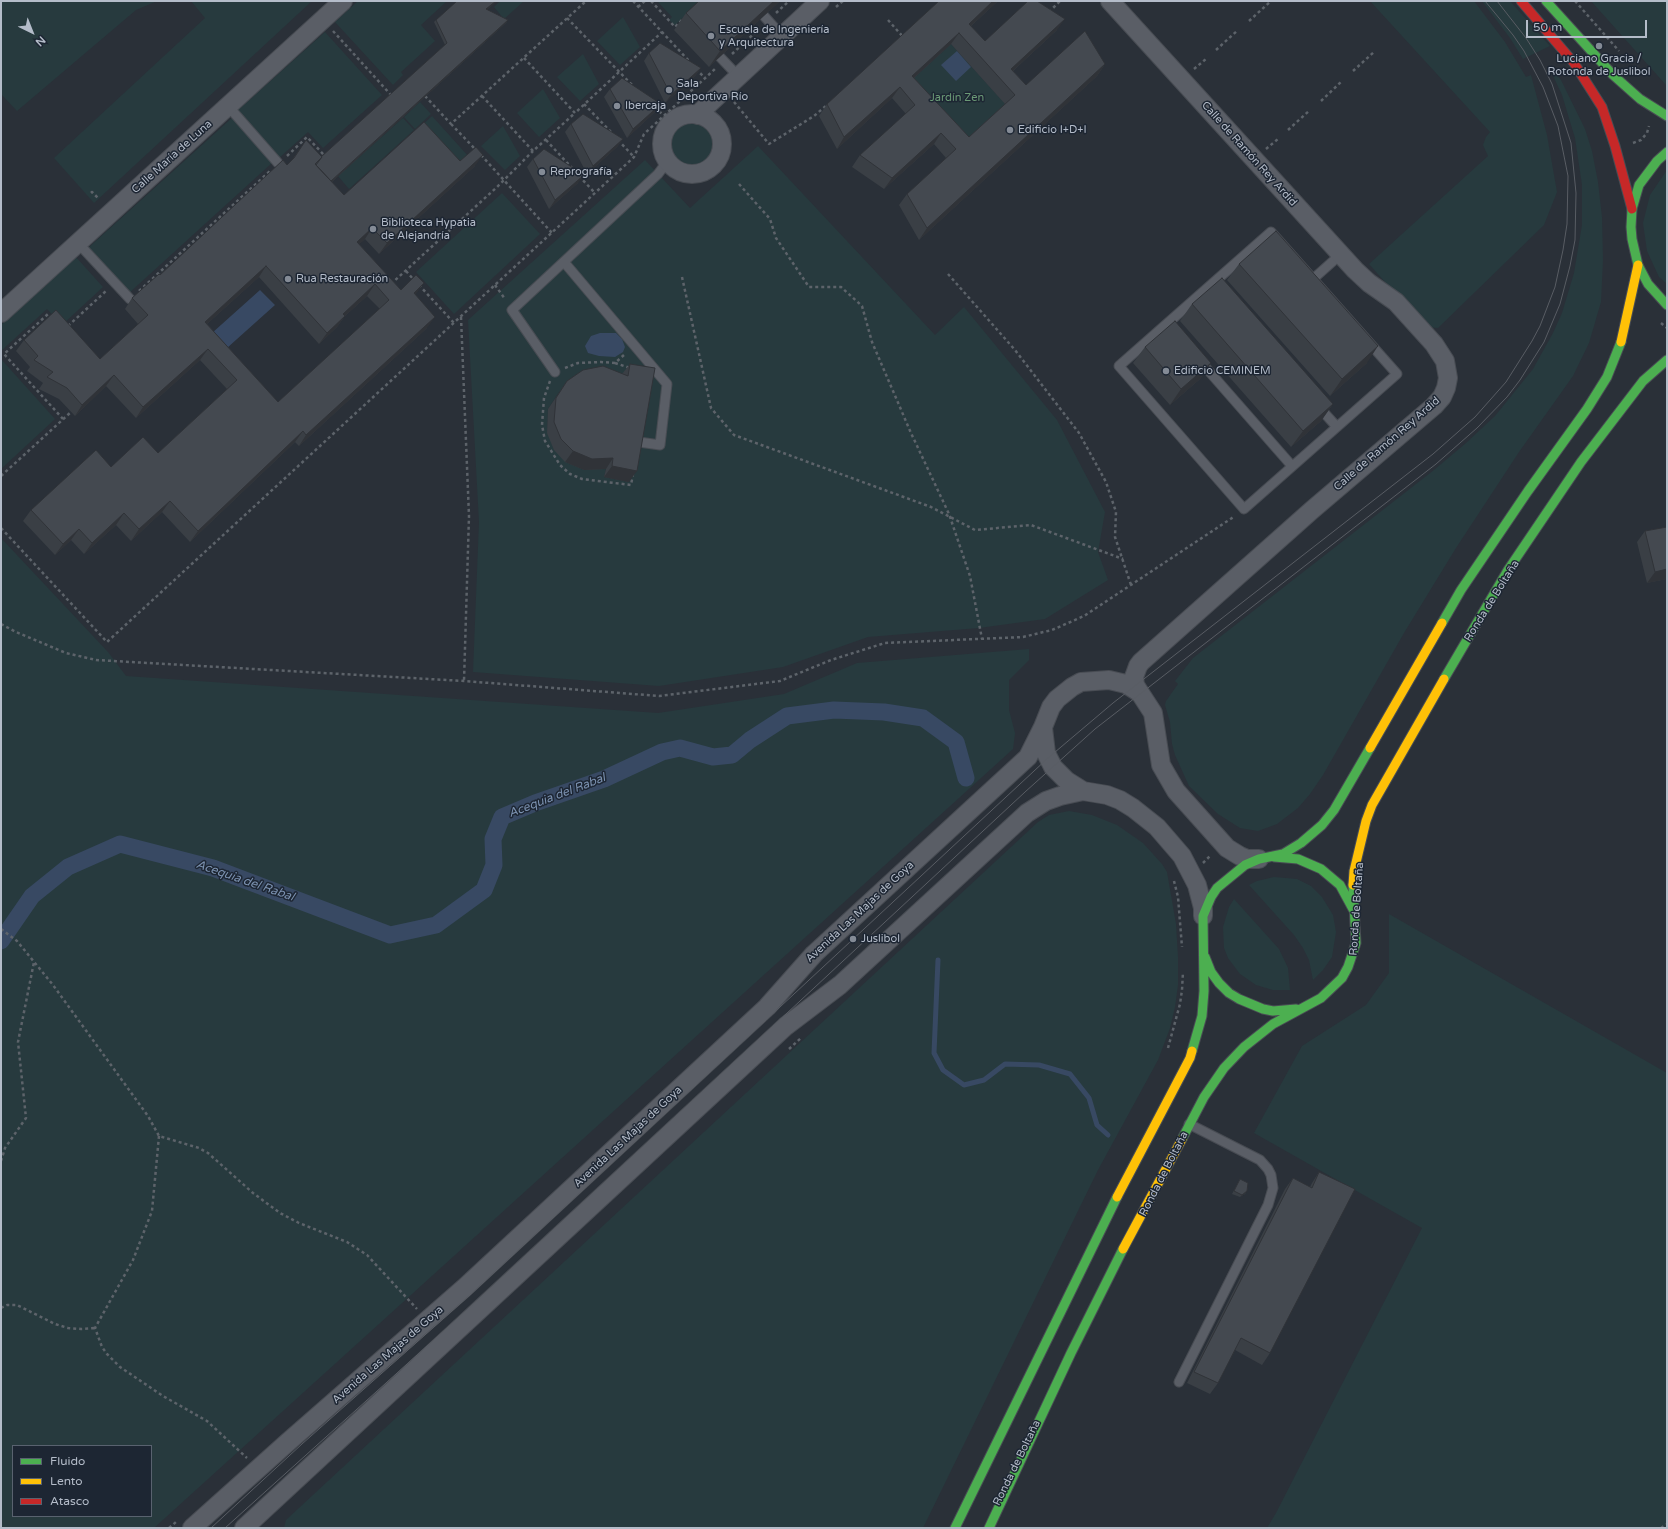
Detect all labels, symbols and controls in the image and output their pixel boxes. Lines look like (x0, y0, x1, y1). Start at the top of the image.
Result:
north arrow (12, 12, 52, 52)
scale bar (1528, 12, 1649, 38)
text: 50 m (1533, 20, 1562, 34)
place label: Escuela de Ingeniería y Arquitectura (719, 23, 830, 49)
marker: Escuela de Ingeniería y Arquitectura (706, 31, 716, 41)
text: N (33, 33, 48, 49)
marker: Luciano Gracia / Rotonda de Juslibol (1594, 41, 1604, 51)
place label: Luciano Gracia / Rotonda de Juslibol (1548, 52, 1650, 78)
place label: Sala Deportiva Río (677, 77, 748, 103)
marker: Sala Deportiva Río (664, 85, 674, 95)
park label: Jardín Zen (930, 91, 984, 105)
place label: Ibercaja (625, 99, 666, 113)
street label: Calle de Ramón Rey Ardid (1198, 99, 1300, 209)
marker: Ibercaja (612, 101, 622, 111)
street label: Calle María de Luna (129, 118, 215, 196)
place label: Edificio I+D+I (1018, 123, 1087, 137)
marker: Edificio I+D+I (1005, 125, 1015, 135)
place label: Reprografía (550, 165, 612, 179)
marker: Reprografía (537, 167, 547, 177)
place label: Biblioteca Hypatia de Alejandría (381, 216, 476, 242)
marker: Biblioteca Hypatia de Alejandría (368, 224, 378, 234)
place label: Rua Restauración (296, 272, 388, 286)
marker: Rua Restauración (283, 274, 293, 284)
place label: Edificio CEMINEM (1174, 364, 1271, 378)
marker: Edificio CEMINEM (1161, 366, 1171, 376)
street label: Calle de Ramón Rey Ardid (1331, 394, 1443, 494)
street label: Ronda de Boltaña (1462, 558, 1522, 644)
water label: Acequia del Rabal (506, 771, 608, 821)
water label: Acequia del Rabal (194, 857, 296, 905)
street label: Avenida Las Majas de Goya (803, 858, 917, 966)
street label: Ronda de Boltaña (1347, 862, 1367, 956)
place label: Juslibol (861, 932, 900, 946)
marker: Juslibol (848, 934, 858, 944)
street label: Avenida Las Majas de Goya (571, 1083, 685, 1191)
street label: Ronda de Boltaña (1137, 1129, 1191, 1219)
street label: Avenida Las Majas de Goya (330, 1303, 446, 1407)
street label: Ronda de Boltaña (991, 1418, 1043, 1508)
legend (12, 1445, 152, 1517)
text: Fluido (50, 1454, 85, 1468)
text: Lento (50, 1474, 83, 1488)
text: Atasco (50, 1494, 89, 1508)

